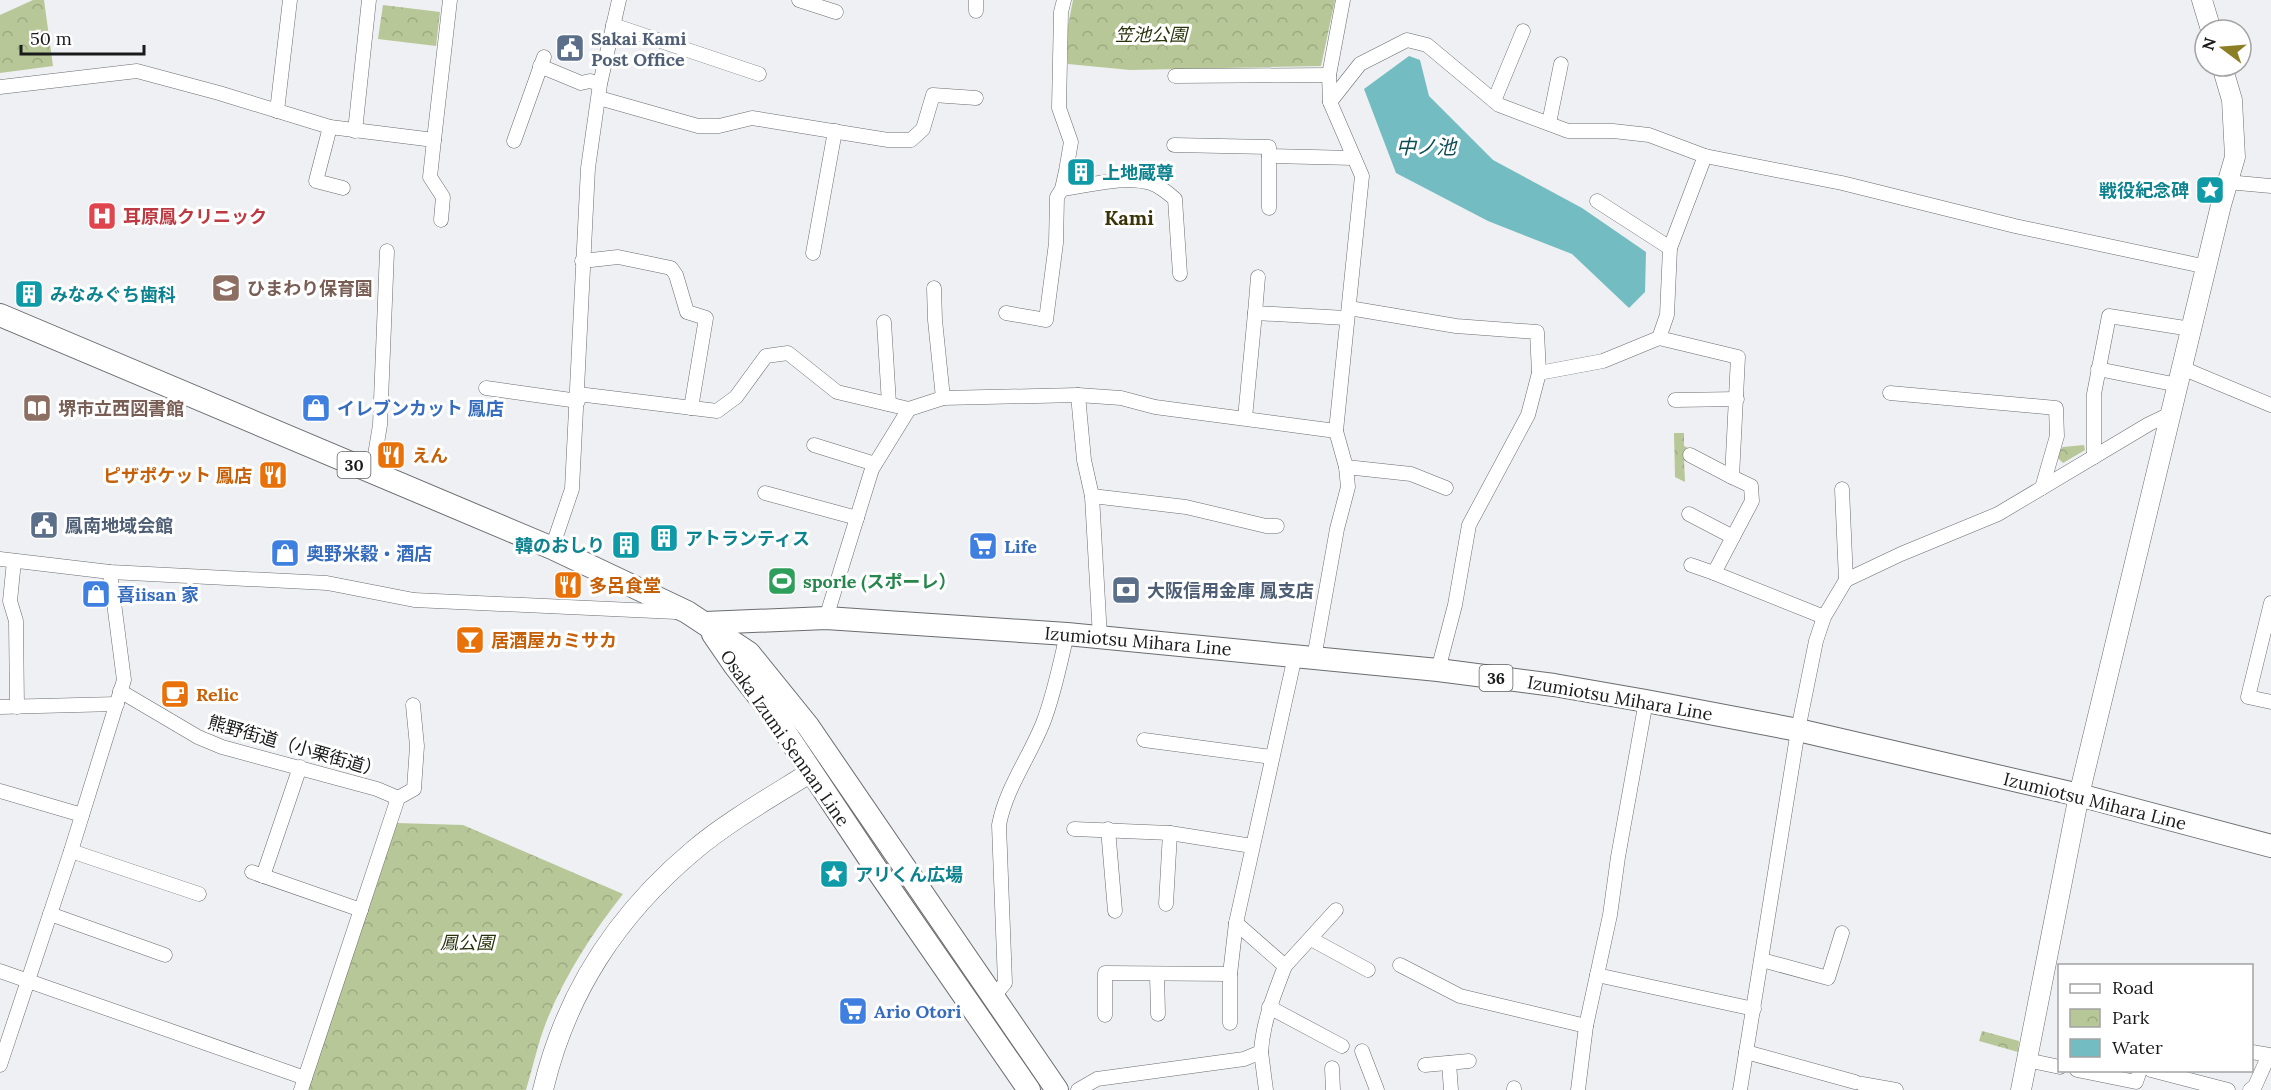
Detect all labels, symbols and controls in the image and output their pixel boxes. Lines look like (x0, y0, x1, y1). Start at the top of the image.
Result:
scale bar (21, 18, 144, 56)
north arrow (2193, 18, 2253, 78)
park label: 笠池公園 (1115, 23, 1190, 46)
text: 50 m (30, 27, 72, 50)
place label: Sakai Kami Post Office (591, 27, 687, 71)
public building icon: Sakai Kami Post Office (554, 32, 586, 64)
text: N (2197, 35, 2220, 53)
water label: 中ノ池 (1396, 134, 1458, 159)
building icon: 上地蔵尊 (1065, 156, 1097, 188)
place label: 上地蔵尊 (1102, 161, 1174, 184)
place icon: 戦役紀念碑 (2194, 174, 2226, 206)
place label: 戦役紀念碑 (2099, 179, 2189, 202)
hospital icon: 耳原鳳クリニック (86, 200, 118, 232)
place label: 耳原鳳クリニック (123, 205, 267, 228)
district label: Kami (1104, 205, 1154, 230)
school or university icon: ひまわり保育園 (210, 272, 242, 304)
place label: ひまわり保育園 (247, 277, 373, 300)
building icon: みなみぐち歯科 (13, 278, 45, 310)
place label: みなみぐち歯科 (50, 283, 176, 306)
library icon: 堺市立西図書館 (21, 392, 53, 424)
shop icon: イレブンカット 鳳店 (300, 392, 332, 424)
place label: 堺市立西図書館 (58, 397, 184, 420)
place label: イレブンカット 鳳店 (337, 397, 504, 420)
restaurant icon: えん (375, 439, 407, 471)
place label: えん (412, 444, 448, 467)
road number: 30 (338, 452, 370, 478)
restaurant icon: ピザポケット 鳳店 (257, 459, 289, 491)
place label: ピザポケット 鳳店 (103, 464, 252, 487)
public building icon: 鳳南地域会館 (28, 509, 60, 541)
place label: 鳳南地域会館 (65, 514, 173, 537)
building icon: アトランティス (648, 522, 680, 554)
place label: アトランティス (685, 527, 810, 550)
building icon: 韓のおしり (610, 529, 642, 561)
supermarket icon: Life (967, 530, 999, 562)
place label: 韓のおしり (515, 534, 605, 557)
place label: Life (1004, 535, 1037, 558)
shop icon: 奥野米穀・酒店 (269, 537, 301, 569)
place label: 奥野米穀・酒店 (306, 542, 432, 565)
sports icon: sporle (スポーレ） (766, 565, 798, 597)
restaurant icon: 多呂食堂 (552, 569, 584, 601)
place label: sporle (スポーレ） (803, 570, 957, 593)
place label: 多呂食堂 (589, 574, 661, 597)
bank icon: 大阪信用金庫 鳳支店 (1110, 574, 1142, 606)
shop icon: 喜iisan 家 (80, 578, 112, 610)
place label: 大阪信用金庫 鳳支店 (1147, 579, 1314, 602)
place label: 喜iisan 家 (117, 583, 199, 606)
street label: Izumiotsu Mihara Line (1043, 621, 1233, 661)
bar icon: 居酒屋カミサカ (454, 624, 486, 656)
place label: 居酒屋カミサカ (491, 629, 617, 652)
street label: Osaka Izumi Sennan Line (715, 645, 855, 831)
road number: 36 (1480, 665, 1512, 691)
street label: Izumiotsu Mihara Line (1526, 670, 1715, 726)
cafe icon: Relic (159, 678, 191, 710)
place label: Relic (196, 683, 239, 706)
street label: 熊野街道（小栗街道） (205, 710, 385, 782)
street label: Izumiotsu Mihara Line (2001, 767, 2189, 835)
place icon: アリくん広場 (818, 858, 850, 890)
place label: アリくん広場 (855, 863, 963, 886)
park label: 鳳公園 (440, 931, 497, 954)
legend (2058, 964, 2253, 1072)
text: Road (2112, 976, 2154, 999)
supermarket icon: Ario Otori (837, 995, 869, 1027)
place label: Ario Otori (874, 1000, 961, 1023)
text: Park (2112, 1006, 2150, 1029)
text: Water (2112, 1036, 2163, 1059)

